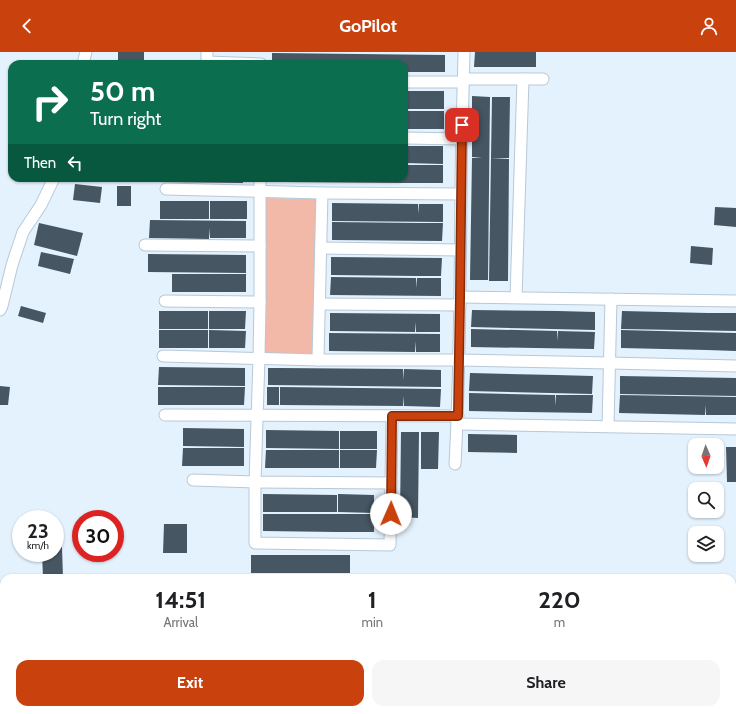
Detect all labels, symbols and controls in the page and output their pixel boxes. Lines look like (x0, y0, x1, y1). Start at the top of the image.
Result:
icon: back (16, 15, 38, 37)
text: GoPilot (339, 15, 397, 37)
icon: person (698, 15, 720, 37)
text: 50 m (90, 74, 155, 108)
icon: right (24, 76, 76, 128)
text: Turn right (90, 108, 161, 130)
pin (445, 108, 479, 142)
icon: arrive (451, 114, 473, 136)
icon: left (64, 152, 86, 174)
text: Then (24, 154, 56, 172)
north arrow (688, 438, 724, 474)
map controls (688, 438, 724, 562)
button: search (688, 482, 724, 518)
position arrow (370, 493, 412, 535)
speed limit sign: 30 (72, 510, 124, 562)
text: 23 (27, 519, 49, 543)
button: layers (688, 526, 724, 562)
text: km/h (27, 539, 49, 552)
text: 14:51 (155, 585, 206, 614)
text: 1 (368, 585, 377, 614)
text: 220 (538, 585, 581, 614)
text: Arrival (163, 614, 198, 630)
text: min (362, 614, 383, 630)
text: m (554, 614, 565, 630)
button: Exit (16, 660, 364, 706)
button: Share (372, 660, 720, 706)

